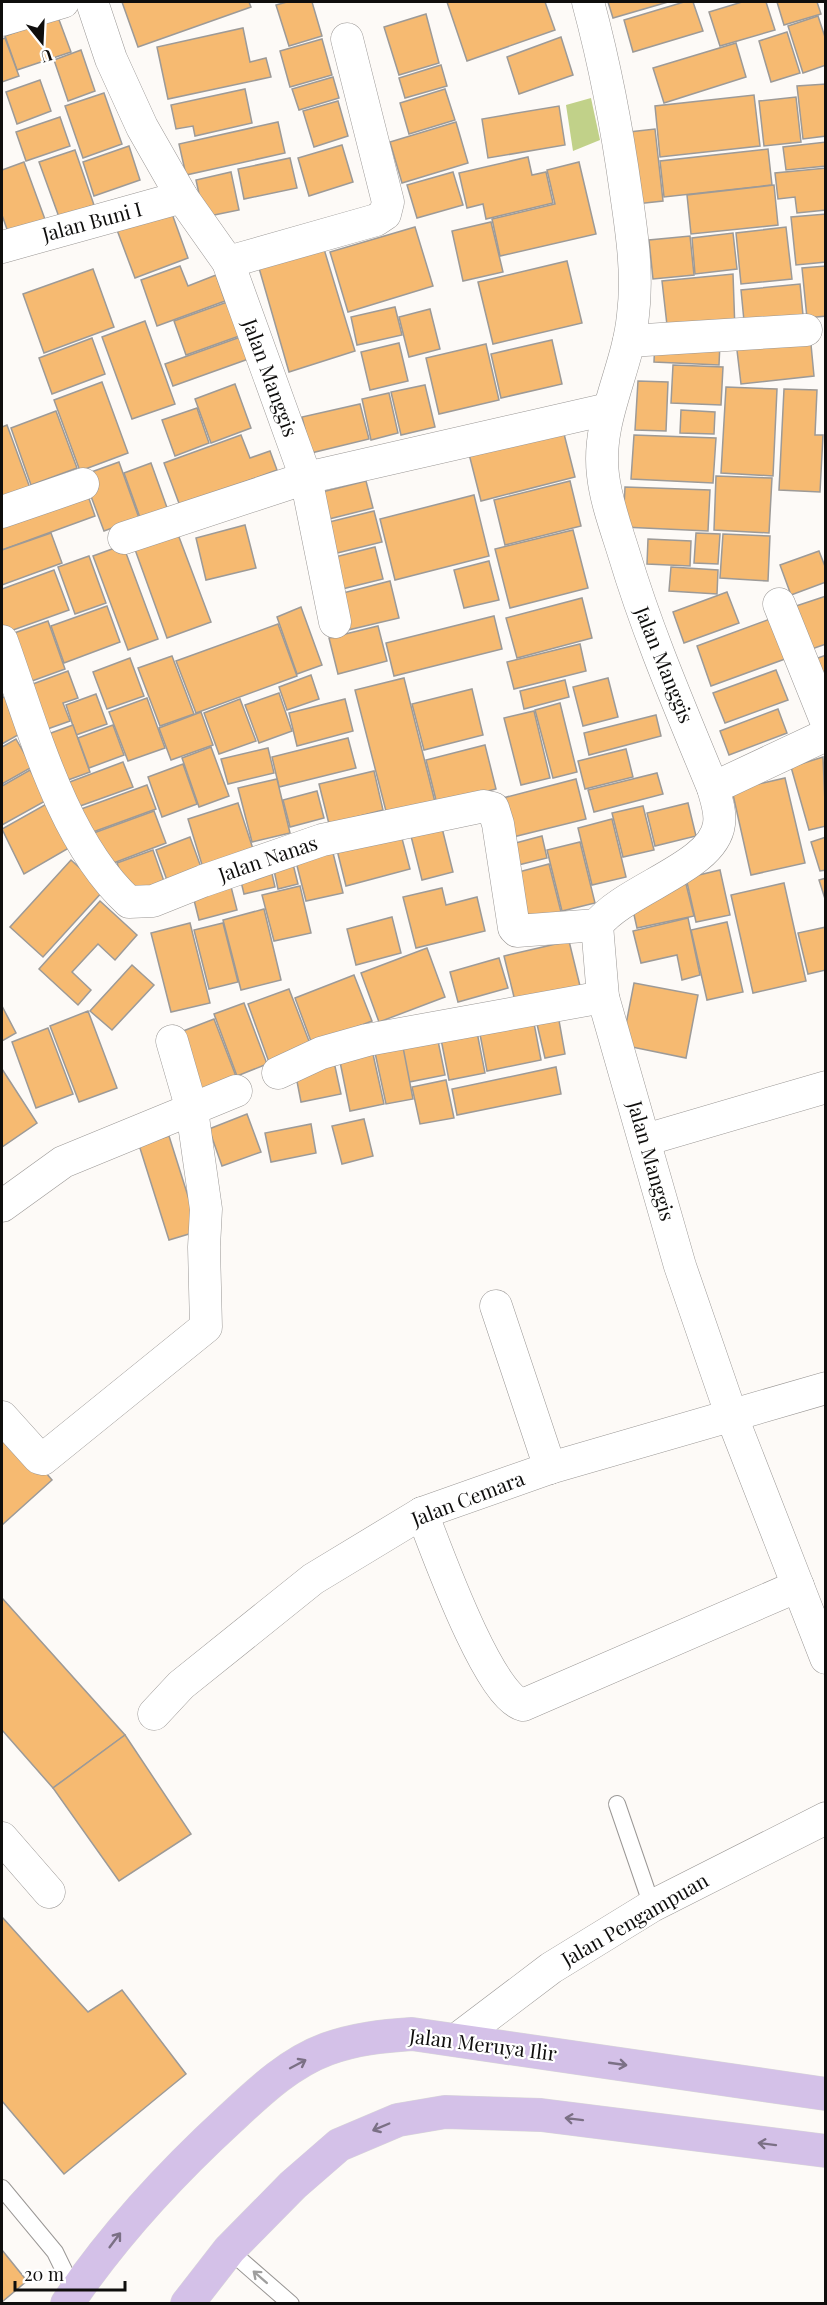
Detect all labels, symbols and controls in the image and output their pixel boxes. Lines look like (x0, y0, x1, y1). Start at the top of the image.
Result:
north arrow (12, 12, 72, 72)
text: U (38, 45, 55, 68)
street label: Jalan Buni I (38, 194, 145, 247)
street label: Jalan Manggis (237, 314, 305, 440)
street label: Jalan Manggis (629, 601, 701, 727)
street label: Jalan Nanas (213, 828, 321, 887)
street label: Jalan Manggis (622, 1097, 682, 1224)
street label: Jalan Cemara (406, 1464, 528, 1532)
street label: Jalan Pengampuan (555, 1866, 713, 1972)
street label: Jalan Meruya Ilir (407, 2021, 559, 2066)
one-way arrow (289, 2058, 307, 2069)
one-way arrow (607, 2058, 627, 2069)
one-way arrow (565, 2113, 584, 2124)
one-way arrow (373, 2122, 391, 2133)
one-way arrow (758, 2138, 778, 2149)
one-way arrow (109, 2232, 121, 2248)
scale bar (15, 2254, 124, 2292)
text: 20 m (24, 2262, 64, 2286)
one-way arrow (253, 2270, 268, 2284)

